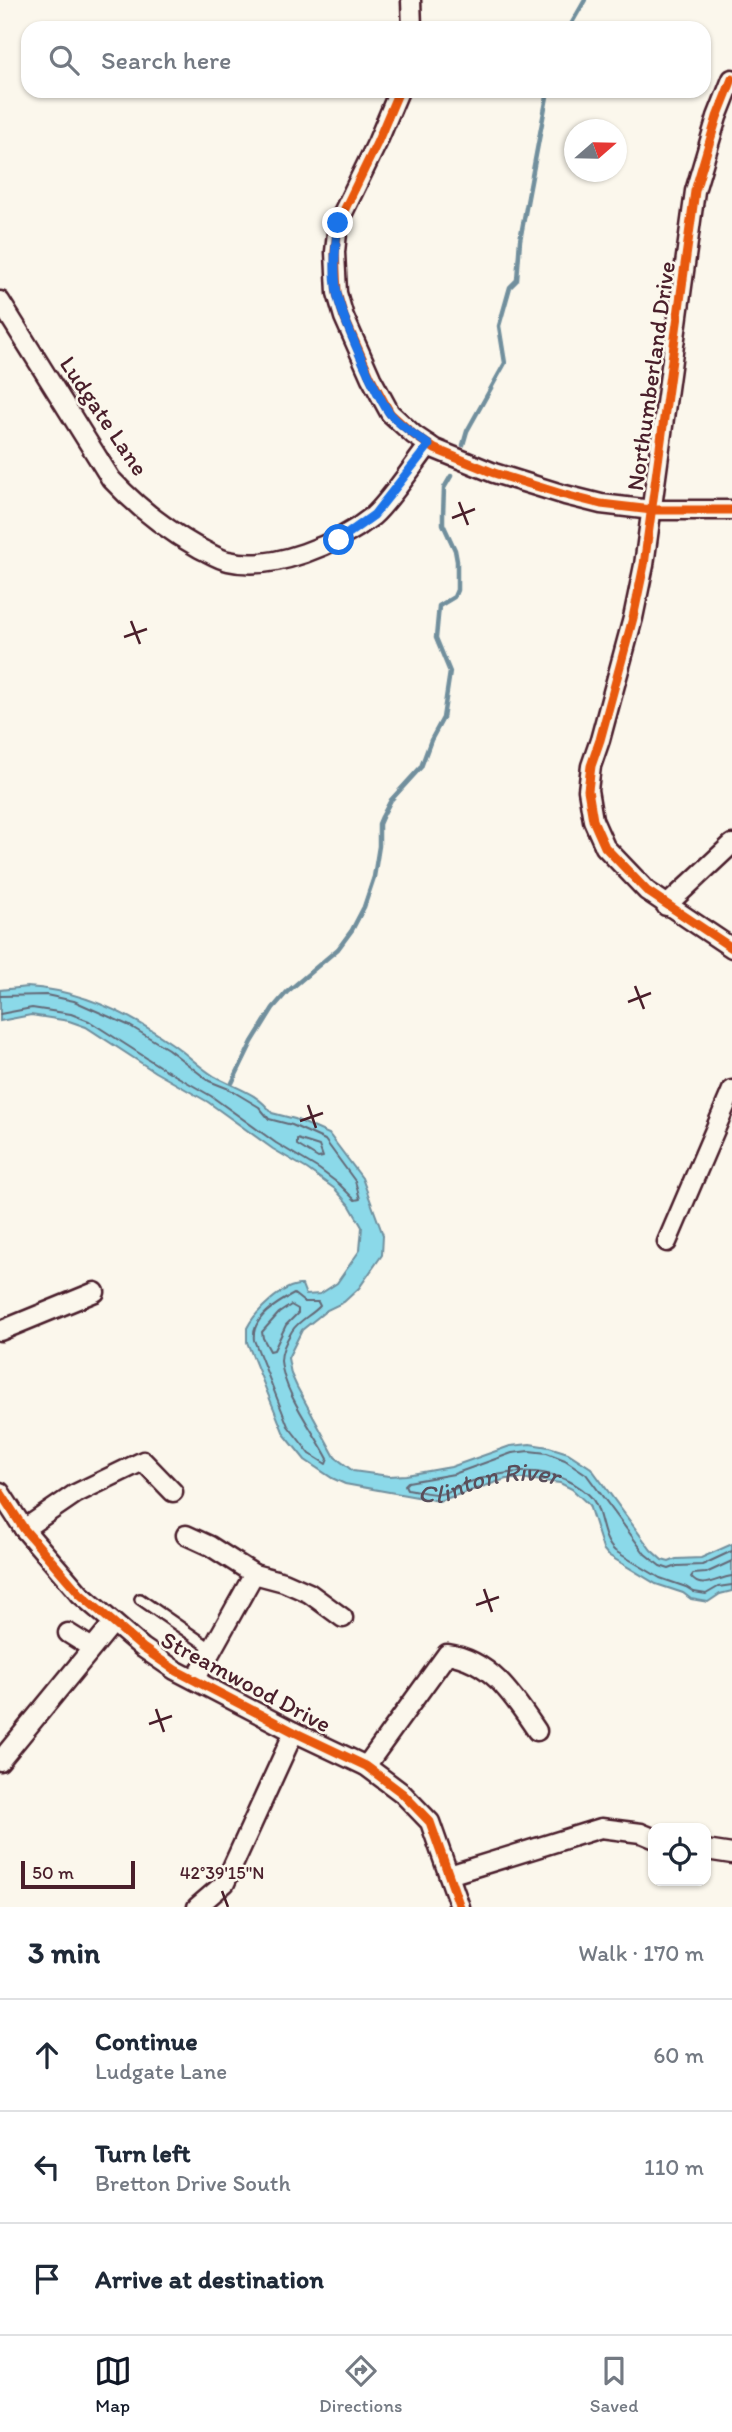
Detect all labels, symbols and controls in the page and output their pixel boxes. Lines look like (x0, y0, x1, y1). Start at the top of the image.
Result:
search box (21, 21, 711, 98)
icon: search (45, 41, 83, 79)
text: Search here (101, 44, 231, 76)
north arrow (564, 119, 627, 182)
route end (322, 207, 353, 238)
street label: Northumberland Drive (620, 259, 681, 493)
street label: Ludgate Lane (54, 350, 155, 481)
route start (323, 524, 354, 555)
water label: Clinton River (415, 1456, 566, 1511)
street label: Streamwood Drive (156, 1625, 336, 1739)
map controls (648, 1823, 711, 1886)
button: locate (648, 1823, 711, 1886)
scale bar (21, 1858, 135, 1890)
text: 50 m (32, 1861, 74, 1884)
text: 42°39'15"N (180, 1862, 264, 1884)
text: 3 min (28, 1934, 100, 1971)
text: Walk · 170 m (578, 1939, 704, 1967)
text: Continue (95, 2025, 198, 2057)
icon: ahead (28, 2036, 66, 2074)
text: 60 m (653, 2041, 704, 2069)
text: Ludgate Lane (95, 2057, 227, 2085)
text: Turn left (95, 2137, 191, 2169)
icon: left (28, 2148, 66, 2186)
text: 110 m (644, 2153, 704, 2181)
text: Bretton Drive South (95, 2169, 291, 2197)
icon: arrive (28, 2260, 66, 2298)
text: Arrive at destination (95, 2263, 324, 2295)
tab: Map (94, 2352, 132, 2417)
tab: Directions (319, 2352, 403, 2417)
tab: Saved (590, 2352, 638, 2417)

